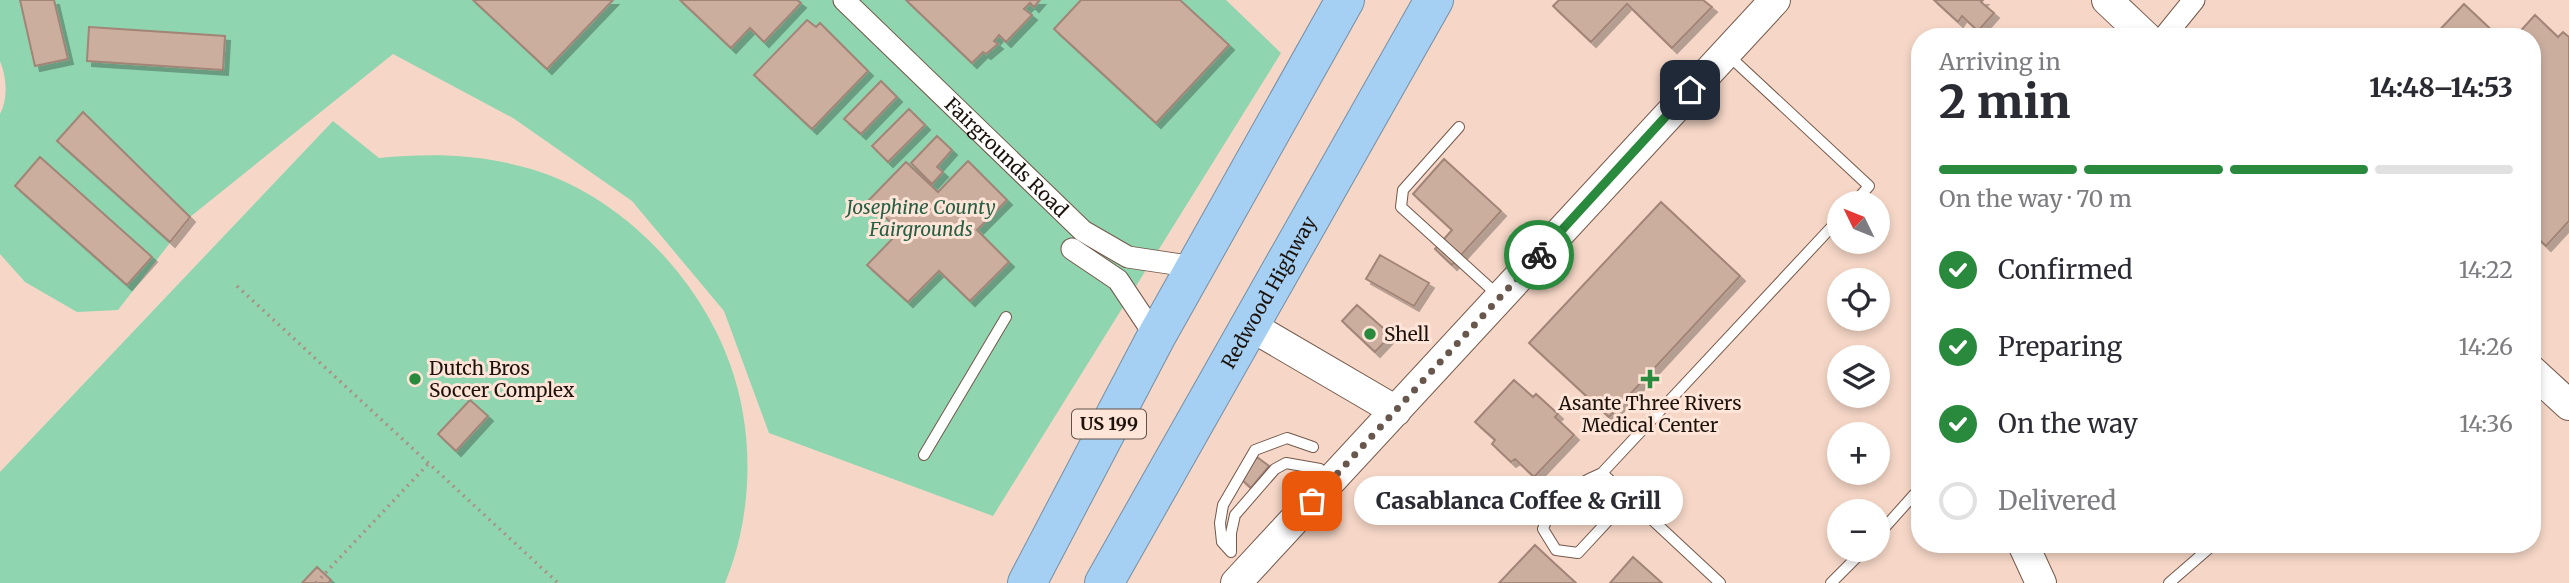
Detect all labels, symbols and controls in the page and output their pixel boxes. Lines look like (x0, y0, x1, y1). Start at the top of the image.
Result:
text: Arriving in (1939, 47, 2061, 76)
pin (1660, 60, 1720, 120)
icon: home (1671, 71, 1709, 109)
text: 14:48–14:53 (2369, 71, 2513, 104)
text: 2 min (1939, 73, 2071, 131)
street label: Fairgrounds Road (940, 92, 1073, 222)
text: On the way · 70 m (1939, 184, 2132, 213)
north arrow (1827, 191, 1890, 254)
map controls (1827, 191, 1890, 562)
park label: Josephine County Fairgrounds (844, 195, 996, 241)
street label: Redwood Highway (1216, 212, 1321, 373)
courier (1504, 220, 1574, 290)
icon: bike (1520, 236, 1558, 274)
icon: check (1939, 251, 1977, 289)
text: Confirmed (1998, 253, 2133, 286)
text: 14:22 (2459, 255, 2513, 284)
button: locate (1827, 268, 1890, 331)
place label: Shell (1384, 322, 1429, 346)
marker: Shell (1362, 326, 1378, 342)
icon: check (1939, 328, 1977, 366)
text: Preparing (1998, 330, 2122, 363)
text: 14:26 (2459, 332, 2513, 361)
button: layers (1827, 345, 1890, 408)
place label: Dutch Bros Soccer Complex (429, 356, 575, 402)
marker: Asante Three Rivers Medical Center (1640, 369, 1660, 389)
marker: Dutch Bros Soccer Complex (407, 371, 423, 387)
place label: Asante Three Rivers Medical Center (1558, 391, 1741, 437)
icon: check (1939, 405, 1977, 443)
text: On the way (1998, 407, 2138, 440)
text: 14:36 (2459, 409, 2513, 438)
road number: US 199 (1072, 410, 1146, 438)
button: + (1827, 422, 1890, 485)
pin (1282, 471, 1342, 531)
callout: Casablanca Coffee & Grill (1354, 476, 1683, 526)
icon: bag (1293, 482, 1331, 520)
text: Delivered (1998, 484, 2117, 517)
text: Casablanca Coffee & Grill (1376, 486, 1661, 515)
button: − (1827, 499, 1890, 562)

